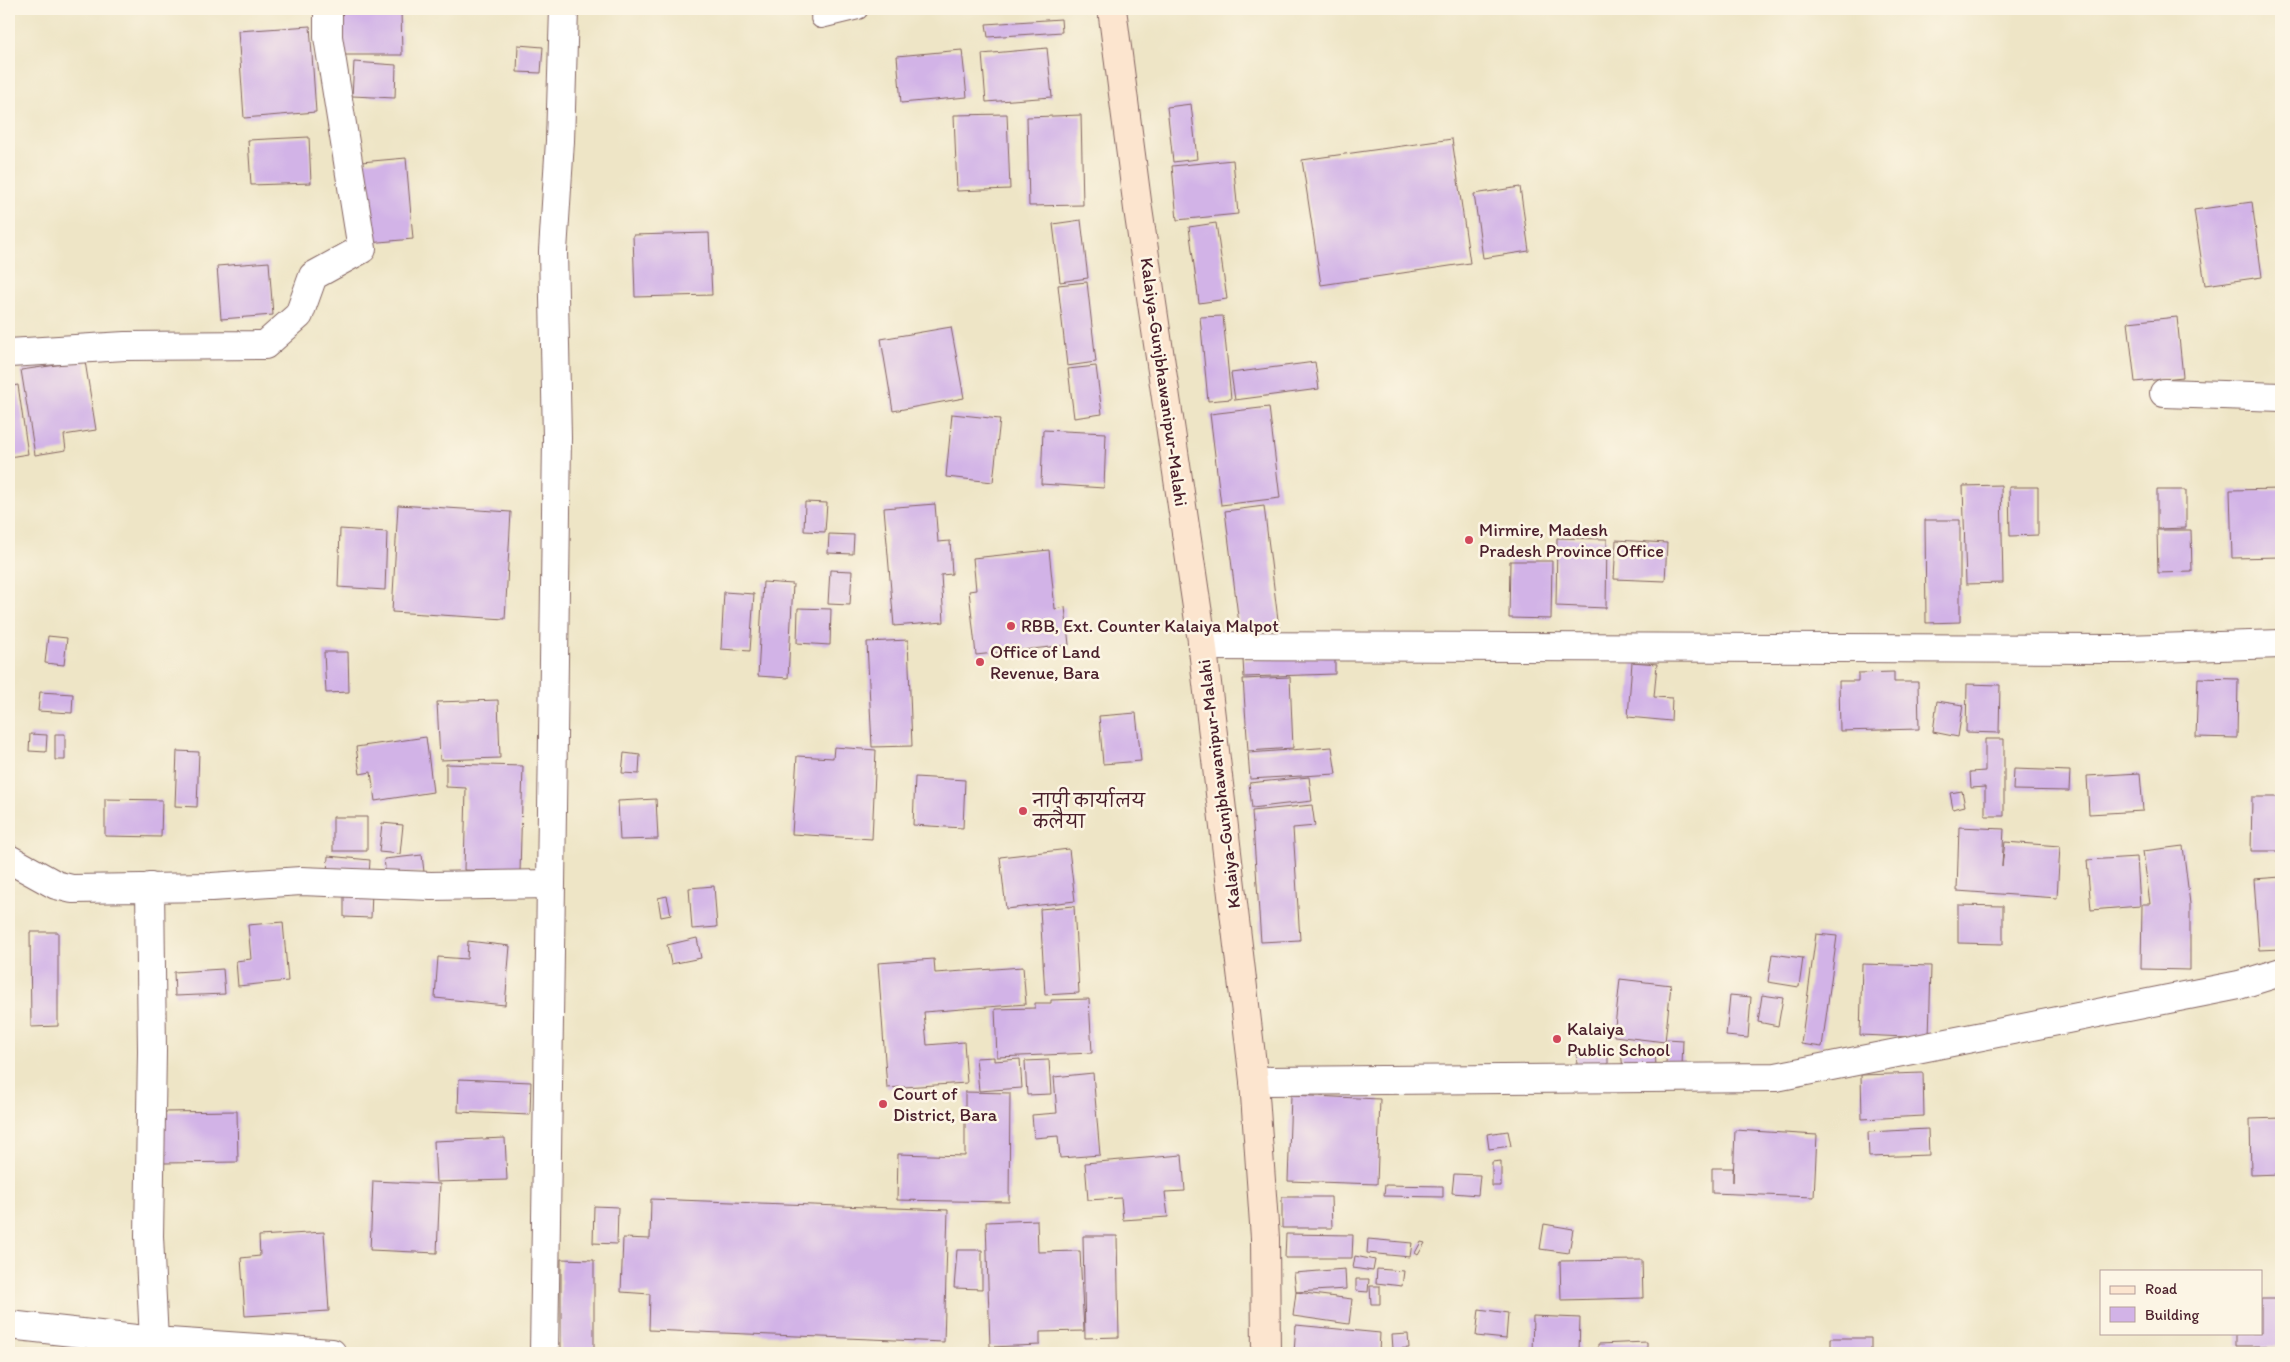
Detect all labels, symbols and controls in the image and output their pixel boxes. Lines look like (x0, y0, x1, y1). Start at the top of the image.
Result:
street label: Kalaiya-Gunjbhawanipur-Malahi (1136, 256, 1192, 508)
place label: Mirmire, Madesh Pradesh Province Office (1479, 519, 1664, 562)
marker: Mirmire, Madesh Pradesh Province Office (1463, 534, 1475, 546)
place label: RBB, Ext. Counter Kalaiya Malpot (1021, 615, 1279, 637)
marker: RBB, Ext. Counter Kalaiya Malpot (1005, 620, 1017, 632)
place label: Office of Land Revenue, Bara (990, 641, 1100, 684)
marker: Office of Land Revenue, Bara (974, 656, 986, 668)
street label: Kalaiya-Gunjbhawanipur-Malahi (1193, 658, 1245, 910)
place label: नापी कार्यालय कलैया (1032, 787, 1146, 833)
marker: नापी कार्यालय कलैया (1017, 805, 1029, 817)
place label: Kalaiya Public School (1567, 1018, 1670, 1061)
marker: Kalaiya Public School (1551, 1033, 1563, 1045)
place label: Court of District, Bara (893, 1083, 998, 1126)
marker: Court of District, Bara (877, 1098, 889, 1110)
legend (2100, 1270, 2262, 1334)
text: Road (2145, 1280, 2178, 1298)
text: Building (2145, 1306, 2199, 1324)

